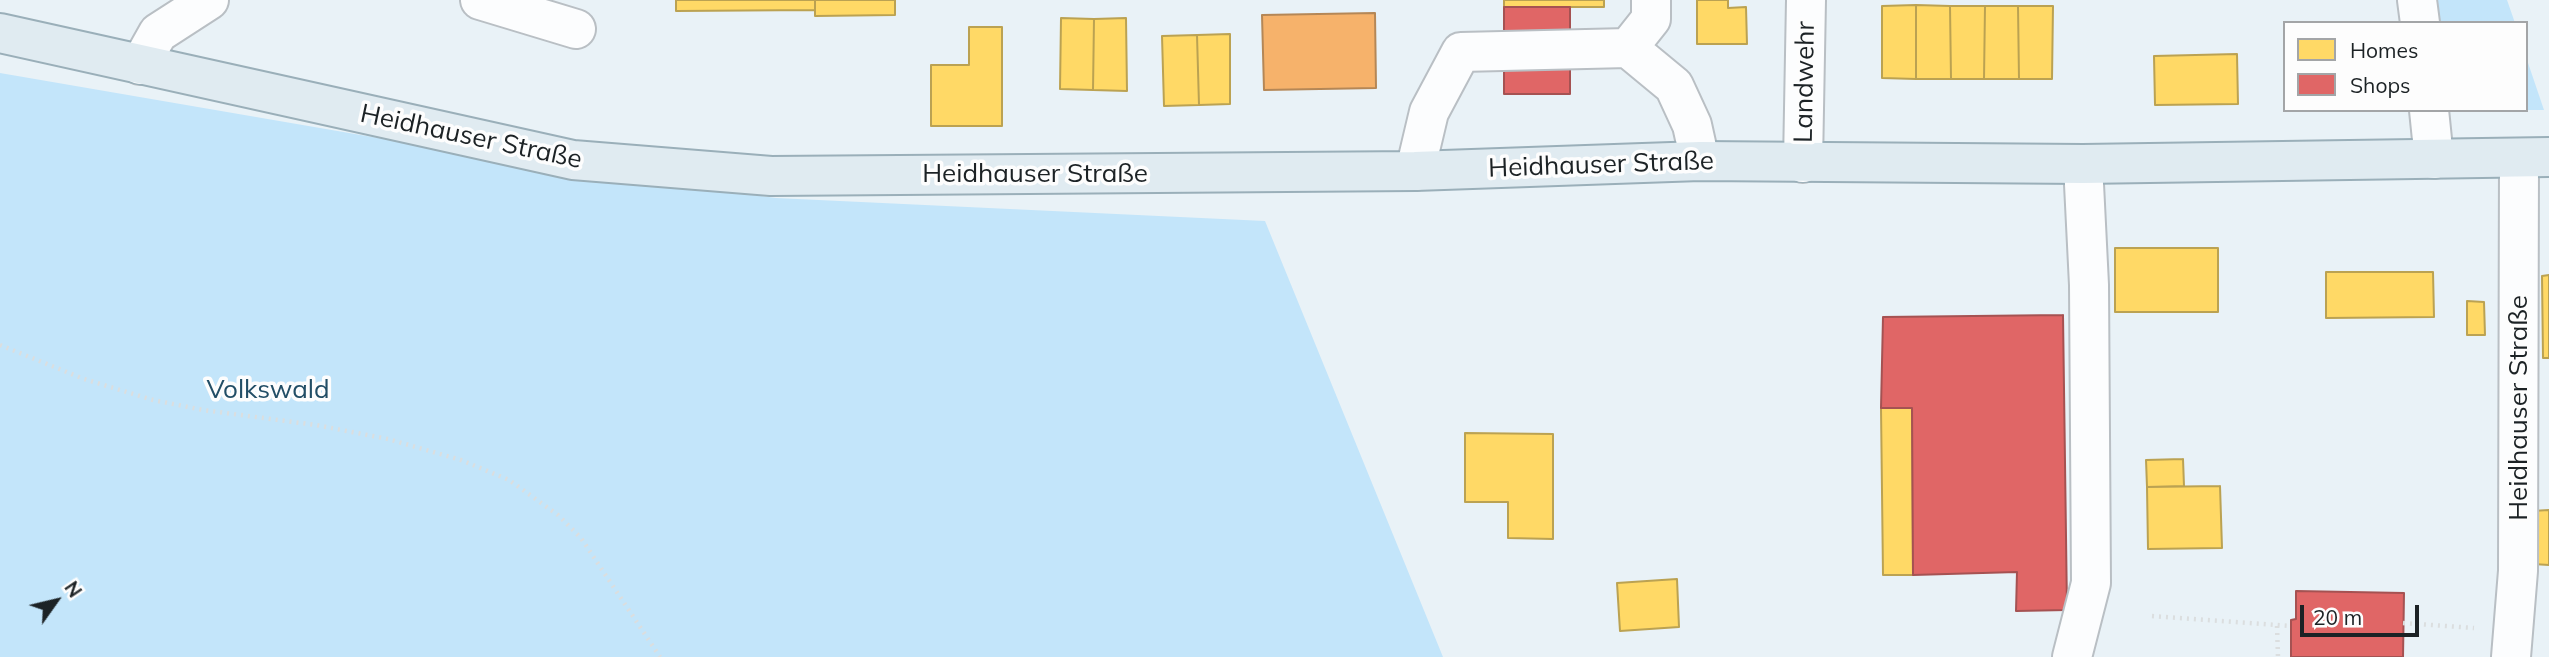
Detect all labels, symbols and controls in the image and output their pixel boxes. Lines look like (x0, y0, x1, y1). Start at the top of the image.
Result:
street label: Landwehr (1788, 21, 1822, 143)
legend (2283, 21, 2528, 112)
text: Homes (2350, 37, 2418, 63)
text: Shops (2350, 72, 2410, 98)
street label: Heidhauser Straße (357, 98, 585, 176)
street label: Heidhauser Straße (1488, 145, 1714, 185)
street label: Heidhauser Straße (922, 158, 1148, 190)
street label: Heidhauser Straße (2503, 295, 2535, 521)
park label: Volkswald (206, 374, 330, 406)
north arrow (21, 566, 91, 636)
text: N (59, 577, 87, 602)
scale bar (2304, 590, 2423, 634)
text: 20 m (2313, 604, 2362, 630)

